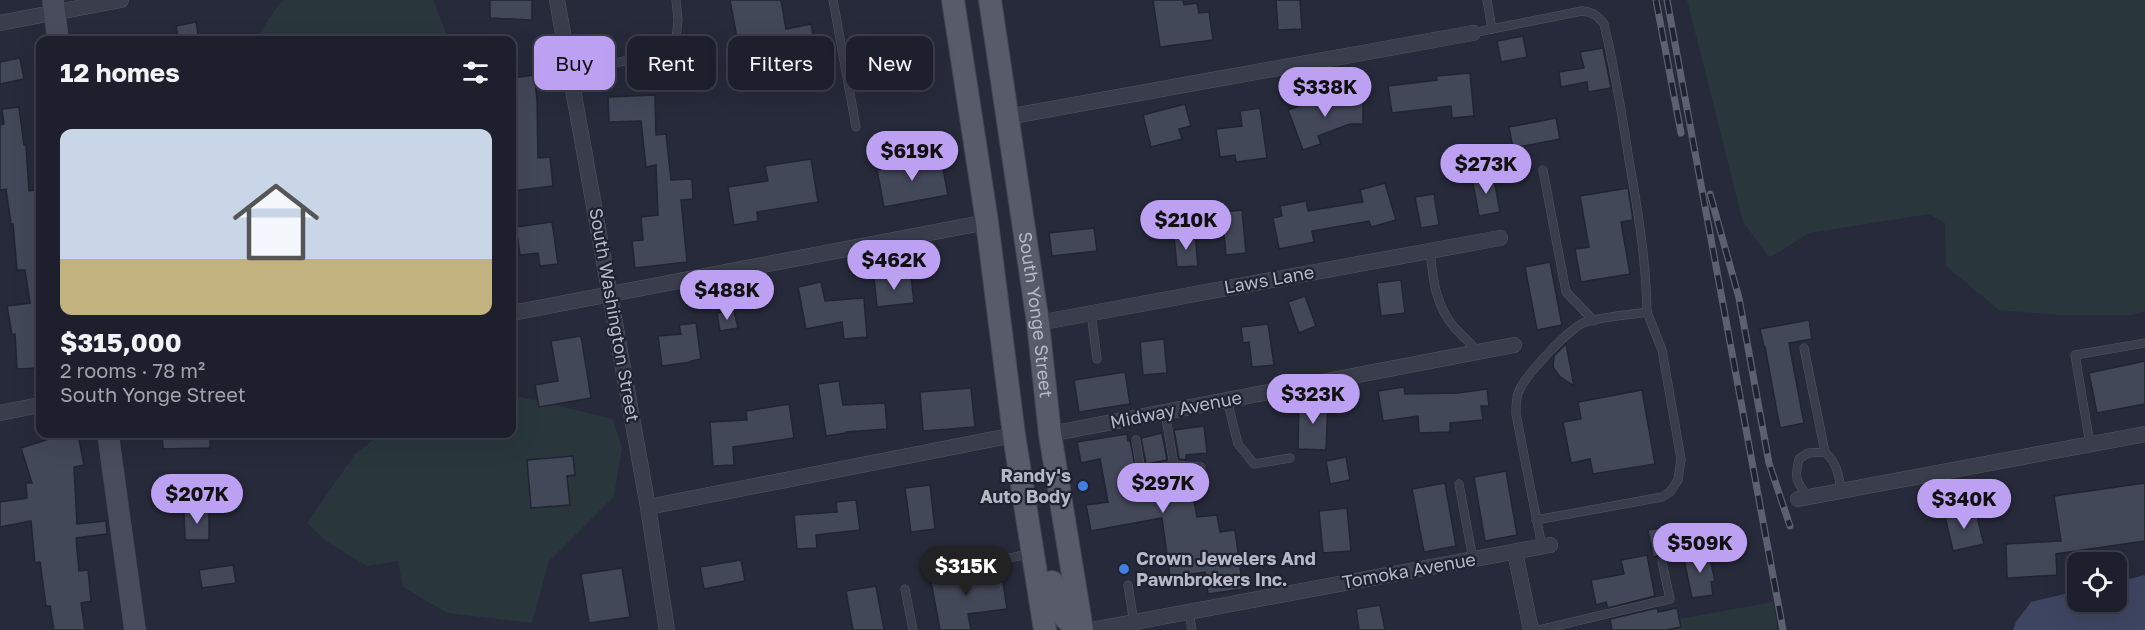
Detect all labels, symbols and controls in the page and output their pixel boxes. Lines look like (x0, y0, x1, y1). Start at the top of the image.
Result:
chip: Buy (534, 36, 615, 90)
chip: Rent (627, 36, 716, 90)
chip: Filters (728, 36, 834, 90)
chip: New (846, 36, 933, 90)
icon: filters (459, 56, 492, 89)
text: 12 homes (60, 57, 180, 88)
pin: $338K (1283, 67, 1367, 118)
text: $338K (1292, 74, 1358, 98)
pin: $619K (870, 131, 954, 182)
text: $619K (880, 138, 944, 162)
pin: $273K (1444, 144, 1528, 195)
text: $273K (1454, 151, 1518, 175)
icon: home (222, 168, 330, 276)
pin: $210K (1144, 200, 1228, 251)
street label: South Washington Street (585, 206, 645, 424)
text: $210K (1154, 207, 1218, 231)
street label: South Yonge Street (1015, 230, 1058, 399)
pin: $462K (852, 240, 936, 291)
text: $462K (861, 247, 927, 271)
street label: Laws Lane (1222, 260, 1316, 298)
pin: $488K (685, 270, 769, 321)
text: $488K (694, 277, 760, 301)
text: $315,000 (60, 327, 182, 358)
text: 2 rooms · 78 m² (60, 358, 205, 382)
pin: $323K (1271, 374, 1355, 425)
text: $323K (1281, 381, 1345, 405)
text: South Yonge Street (60, 382, 246, 406)
street label: Midway Avenue (1108, 385, 1243, 433)
pin: $297K (1121, 463, 1205, 514)
place label: Randy's Auto Body (980, 464, 1071, 507)
text: $297K (1131, 470, 1195, 494)
pin: $207K (155, 474, 239, 525)
marker: Randy's Auto Body (1076, 479, 1090, 493)
pin: $340K (1922, 479, 2006, 530)
text: $207K (165, 481, 229, 505)
text: $340K (1931, 486, 1997, 510)
pin: $509K (1658, 523, 1742, 574)
text: $509K (1667, 530, 1733, 554)
pin: $315K (924, 546, 1008, 597)
place label: Crown Jewelers And Pawnbrokers Inc. (1136, 547, 1316, 590)
street label: Tomoka Avenue (1340, 547, 1477, 593)
map controls (2067, 552, 2127, 612)
button: locate (2067, 552, 2127, 612)
text: $315K (935, 553, 997, 577)
marker: Crown Jewelers And Pawnbrokers Inc. (1117, 562, 1131, 576)

